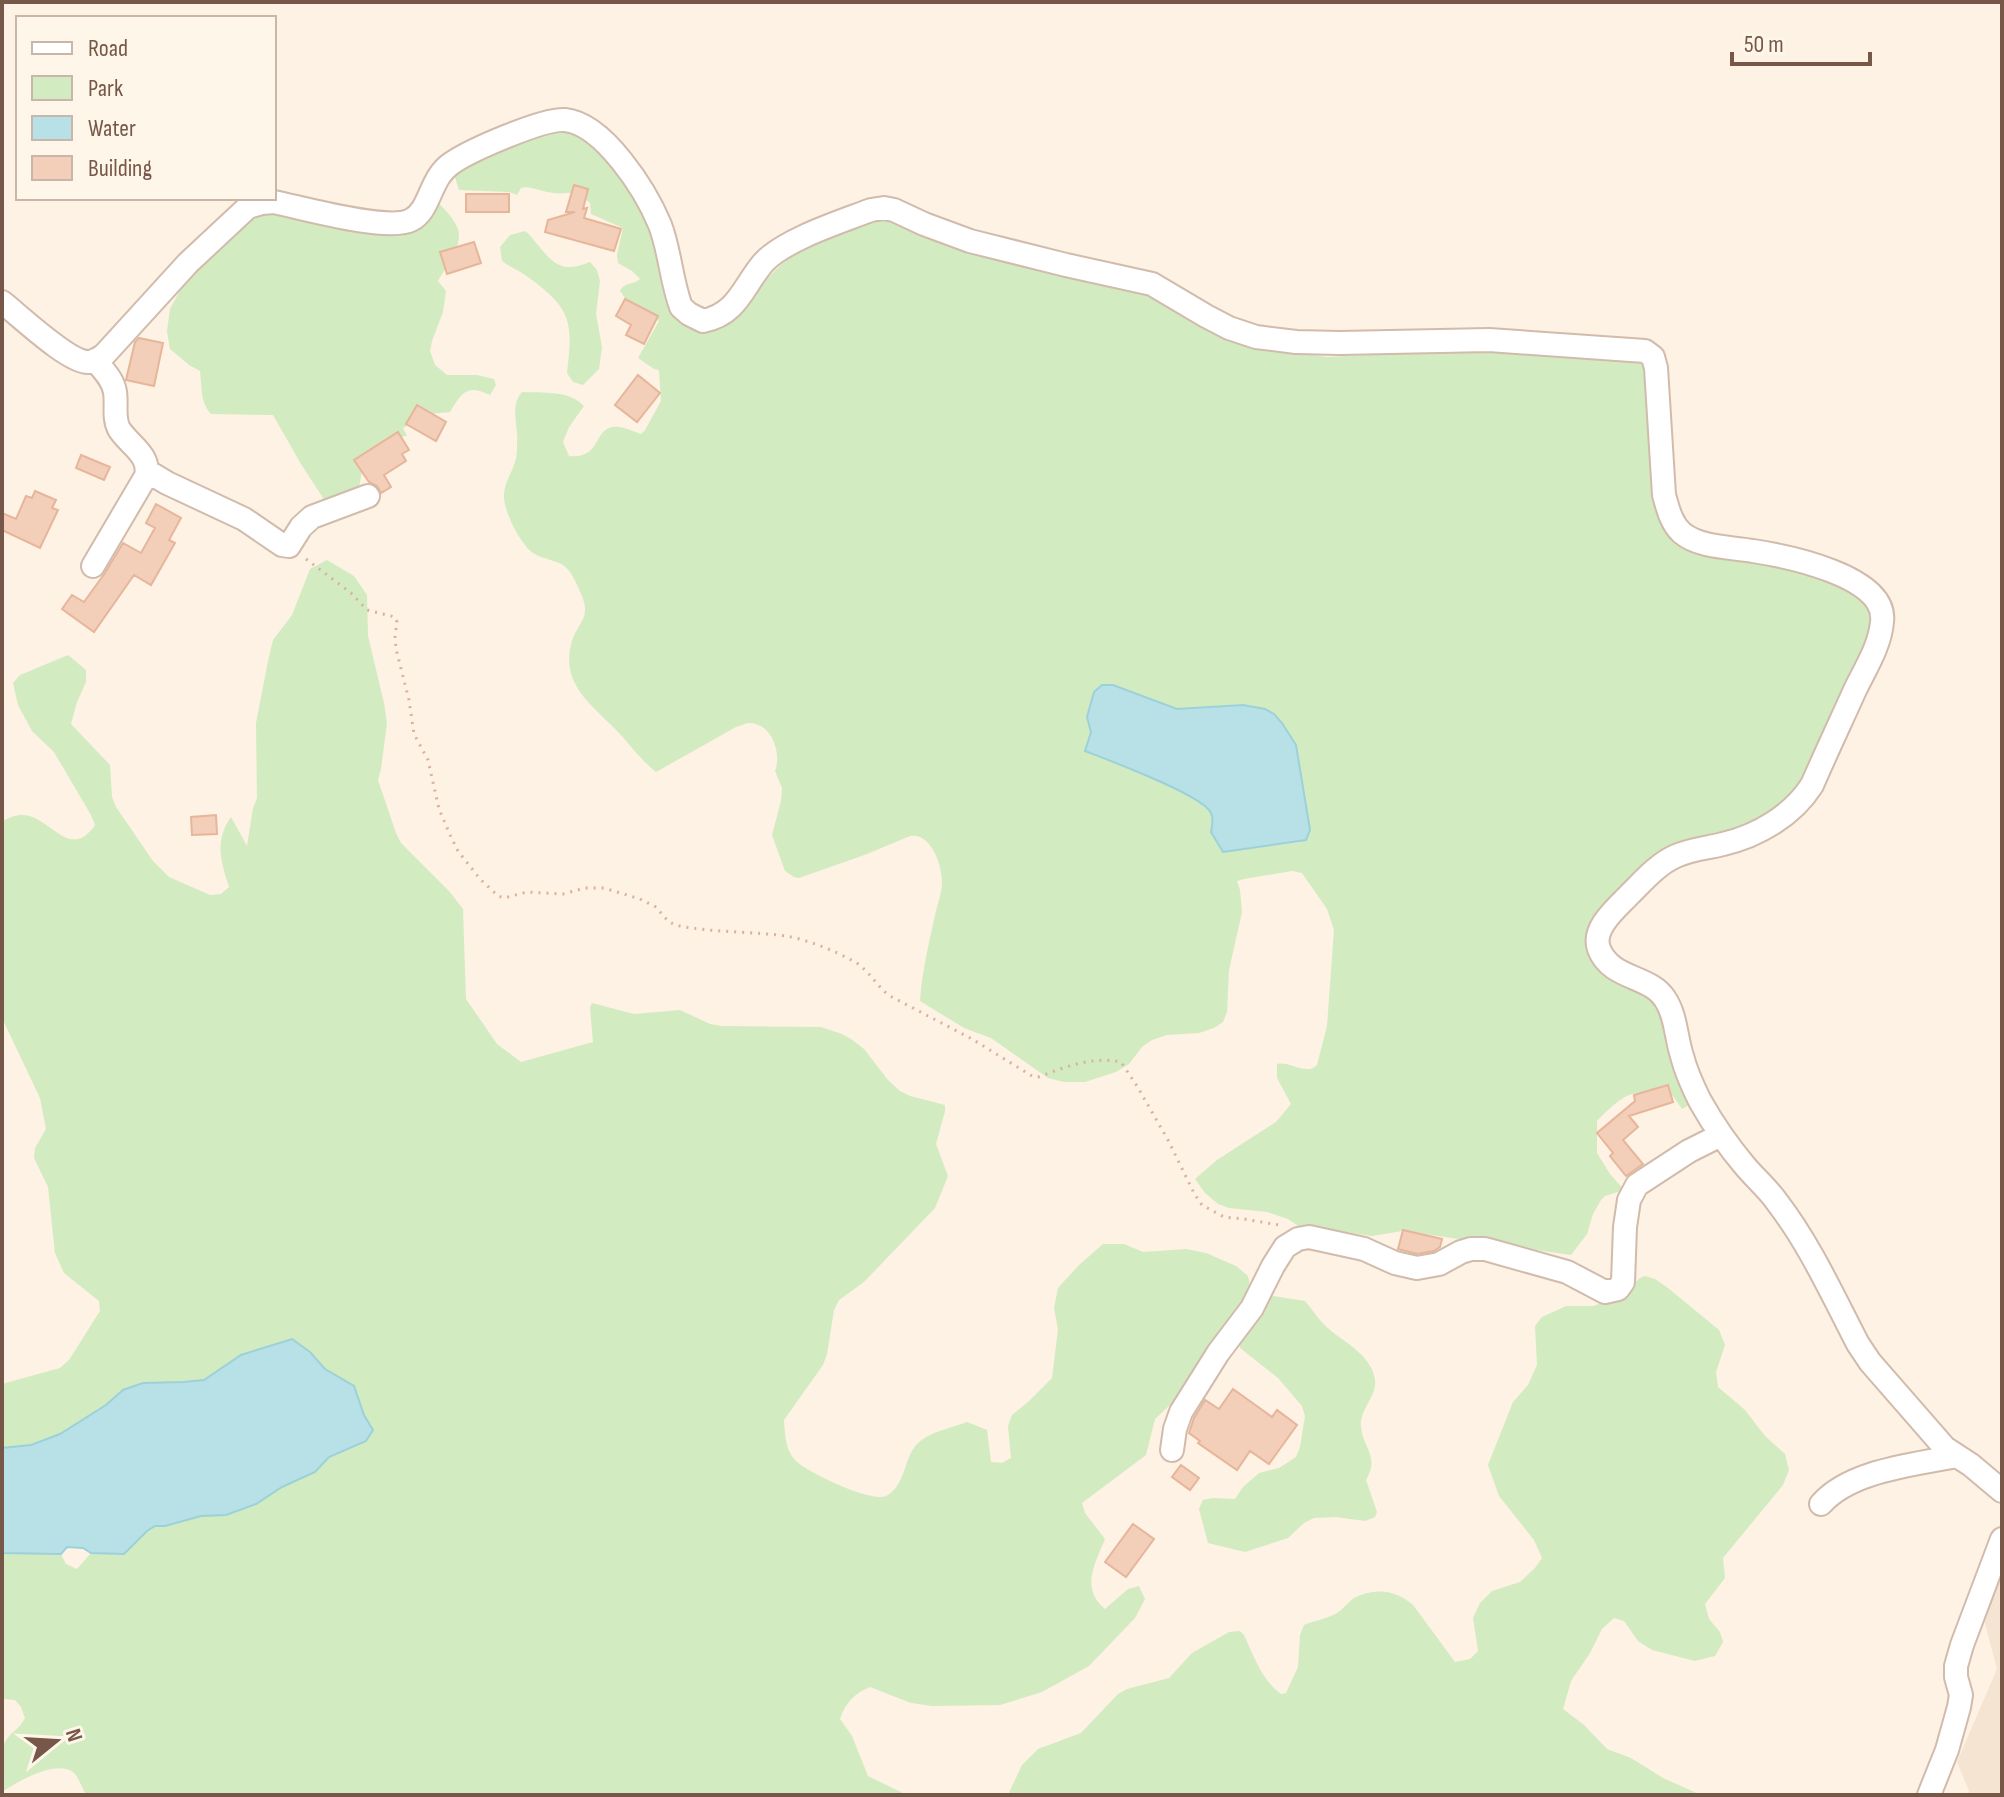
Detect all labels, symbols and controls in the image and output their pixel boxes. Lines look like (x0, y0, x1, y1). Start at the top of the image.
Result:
legend (16, 16, 276, 200)
scale bar (1732, 16, 1870, 66)
text: 50 m (1744, 30, 1784, 59)
text: Road (88, 34, 128, 63)
text: Park (88, 74, 123, 103)
text: Water (88, 114, 136, 143)
text: Building (88, 154, 152, 183)
north arrow (16, 1701, 96, 1781)
text: N (59, 1726, 88, 1745)

